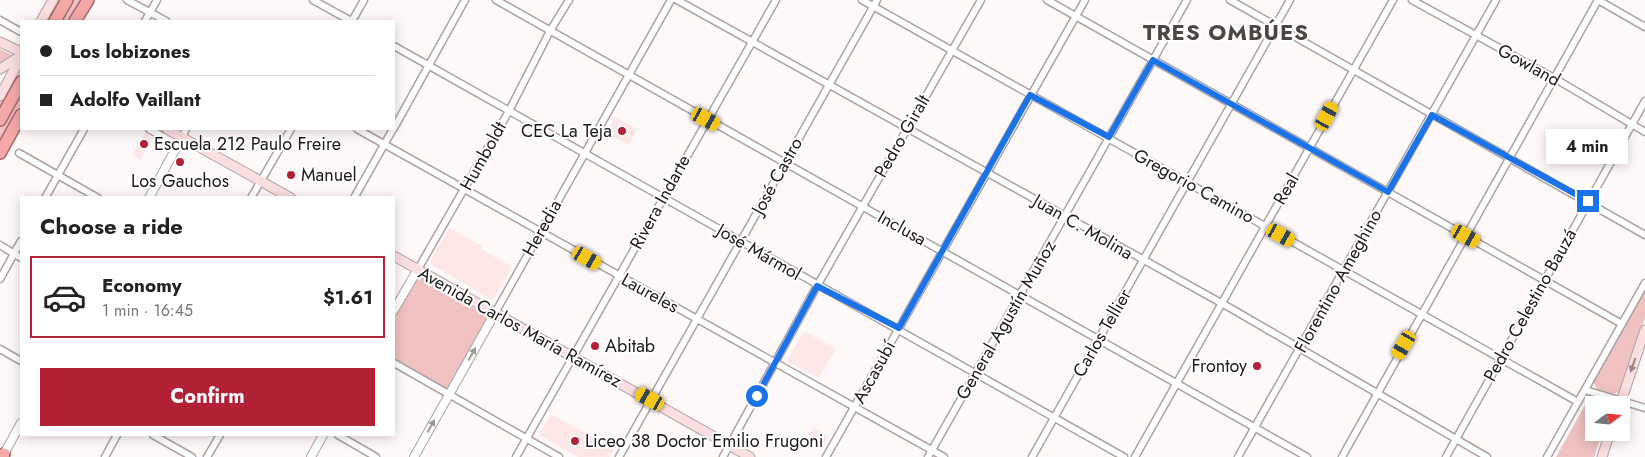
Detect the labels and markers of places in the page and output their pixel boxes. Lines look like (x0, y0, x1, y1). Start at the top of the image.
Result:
place label: CEC La Teja (521, 118, 612, 144)
marker: CEC La Teja (616, 125, 628, 137)
place label: Escuela 212 Paulo Freire (154, 131, 341, 157)
marker: Escuela 212 Paulo Freire (138, 138, 150, 150)
marker: Los Gauchos (174, 156, 186, 168)
place label: Manuel (301, 162, 357, 188)
place label: Los Gauchos (131, 168, 229, 194)
marker: Manuel (285, 169, 297, 181)
place label: Abitab (605, 333, 655, 359)
marker: Abitab (589, 340, 601, 352)
place label: Frontoy (1191, 353, 1247, 379)
marker: Frontoy (1251, 360, 1263, 372)
place label: Liceo 38 Doctor Emilio Frugoni (585, 428, 823, 454)
marker: Liceo 38 Doctor Emilio Frugoni (569, 435, 581, 447)

